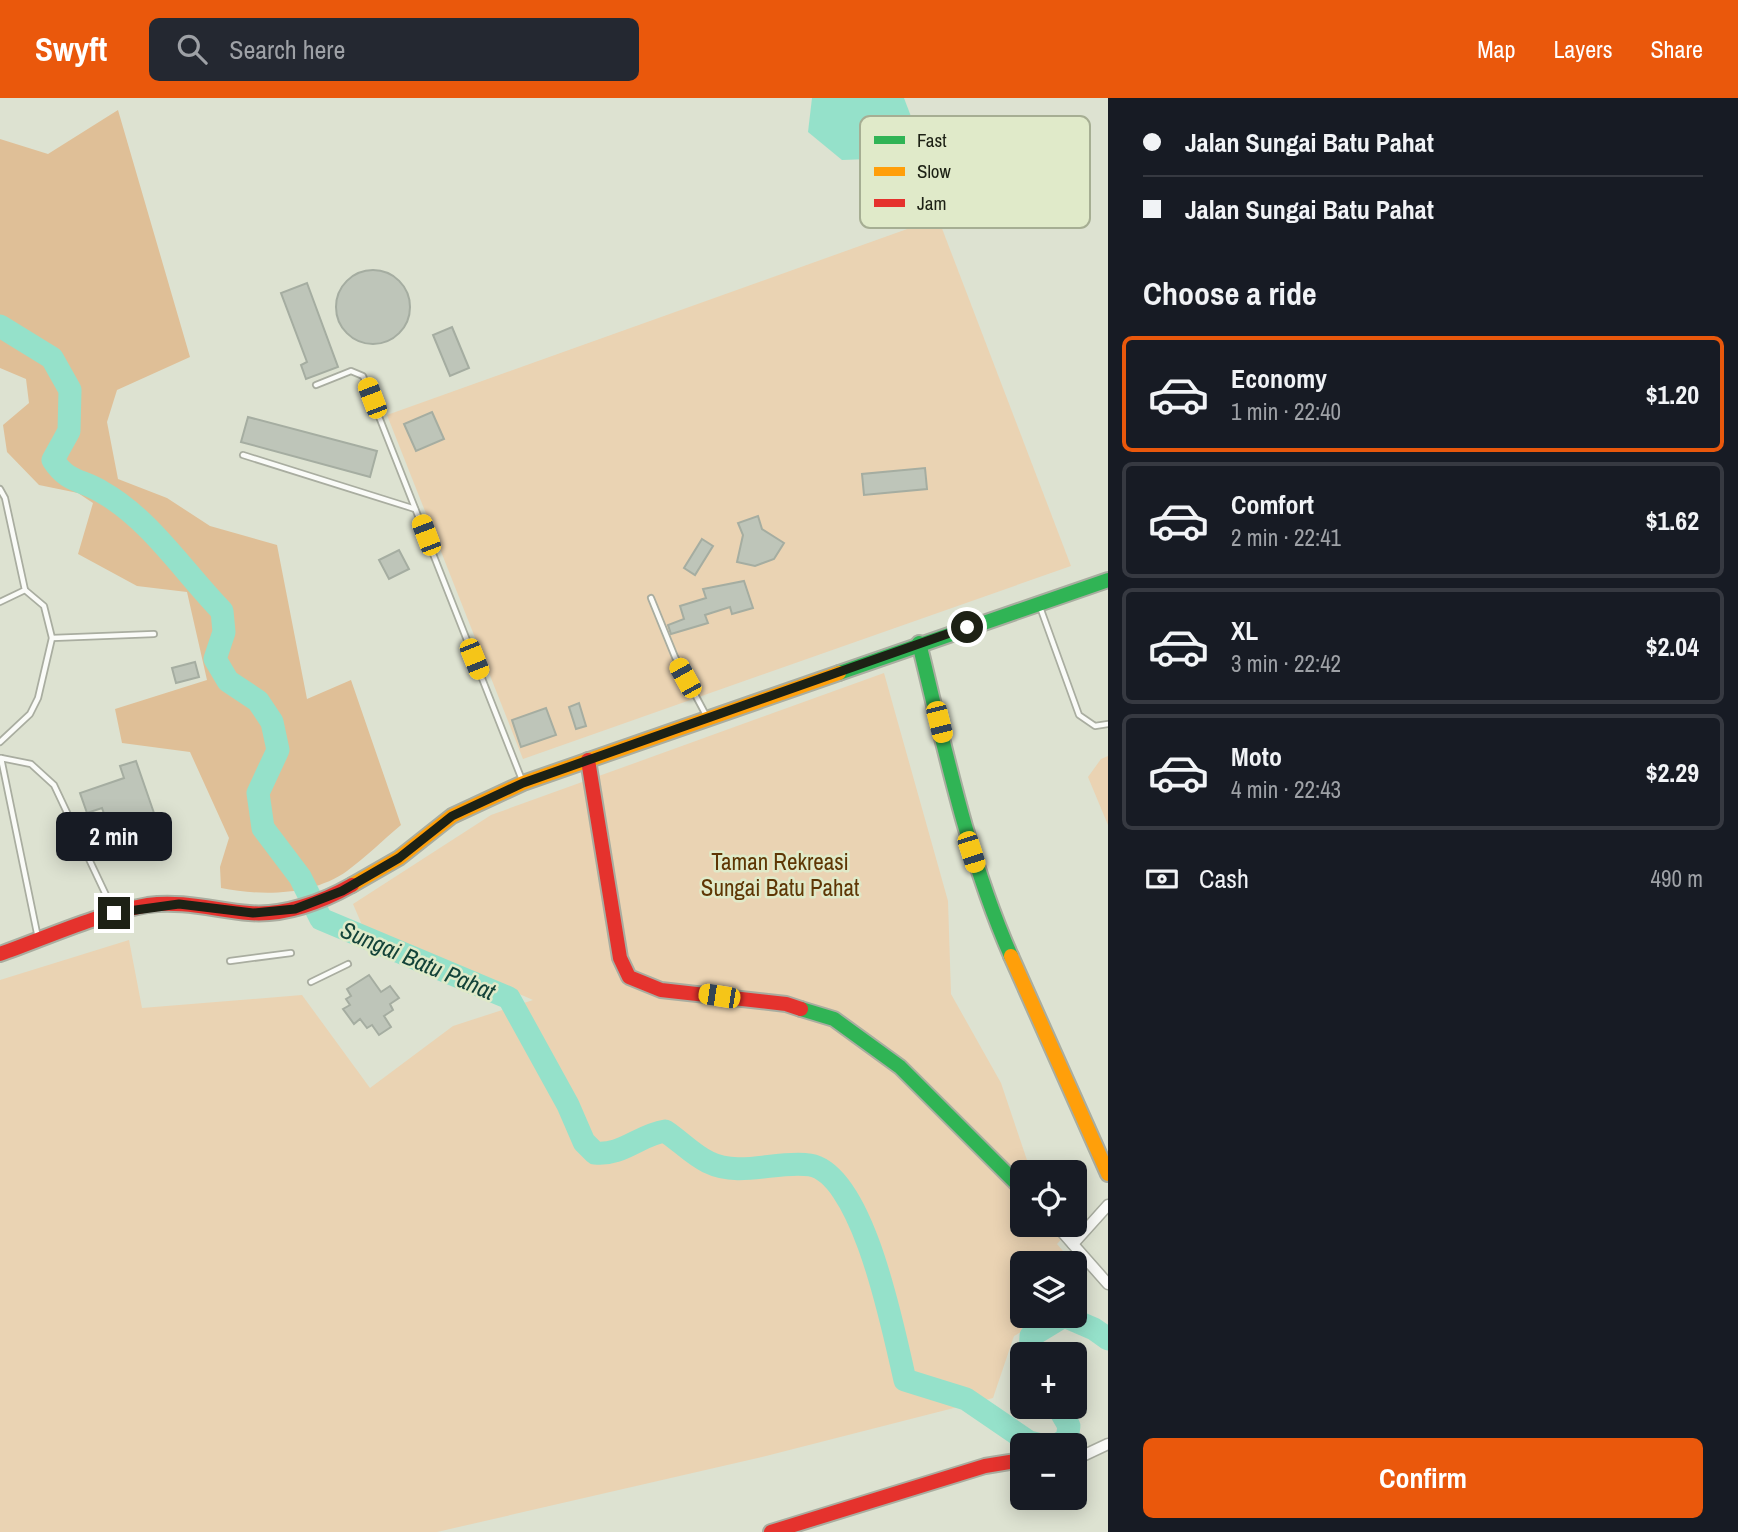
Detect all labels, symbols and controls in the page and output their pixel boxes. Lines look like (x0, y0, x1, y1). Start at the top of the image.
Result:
search box (149, 18, 639, 81)
text: Swyft (35, 27, 107, 71)
icon: search (173, 30, 211, 68)
text: Search here (229, 32, 345, 67)
text: Map (1477, 33, 1515, 65)
text: Layers (1553, 33, 1612, 65)
text: Share (1650, 33, 1703, 65)
legend (860, 116, 1090, 228)
text: Jalan Sungai Batu Pahat (1185, 125, 1434, 160)
text: Fast (917, 127, 947, 153)
text: Slow (917, 158, 952, 184)
text: Jam (917, 190, 946, 216)
text: Jalan Sungai Batu Pahat (1185, 192, 1434, 227)
text: Choose a ride (1143, 272, 1317, 315)
text: Economy (1231, 361, 1327, 396)
icon: car (1147, 363, 1210, 426)
car (355, 375, 390, 421)
text: $1.20 (1646, 377, 1699, 412)
text: 1 min · 22:40 (1231, 396, 1341, 427)
text: Comfort (1231, 487, 1314, 522)
icon: car (1147, 489, 1210, 552)
text: $1.62 (1646, 503, 1699, 538)
car (409, 512, 444, 558)
text: 2 min · 22:41 (1231, 522, 1341, 553)
route start (951, 611, 983, 643)
text: XL (1231, 613, 1258, 648)
icon: car (1147, 615, 1210, 678)
text: $2.04 (1646, 629, 1699, 664)
car (457, 636, 492, 682)
text: 3 min · 22:42 (1231, 648, 1341, 679)
car (666, 655, 705, 701)
car (924, 699, 955, 745)
text: Moto (1231, 739, 1282, 774)
icon: car (1147, 741, 1210, 804)
text: $2.29 (1646, 755, 1699, 790)
text: 4 min · 22:43 (1231, 774, 1341, 805)
callout: 2 min (56, 812, 172, 860)
text: 2 min (89, 821, 139, 852)
car (955, 829, 988, 875)
park label: Taman Rekreasi Sungai Batu Pahat (701, 846, 859, 903)
icon: cash (1143, 860, 1181, 898)
text: Cash (1199, 861, 1249, 896)
text: 490 m (1651, 863, 1703, 894)
route end (98, 897, 130, 929)
water label: Sungai Batu Pahat (336, 913, 501, 1007)
car (697, 982, 742, 1010)
map controls (1010, 1160, 1087, 1510)
button: locate (1010, 1160, 1087, 1237)
button: layers (1010, 1251, 1087, 1328)
button: + (1010, 1342, 1087, 1419)
button: − (1010, 1433, 1087, 1510)
button: Confirm (1143, 1438, 1703, 1518)

